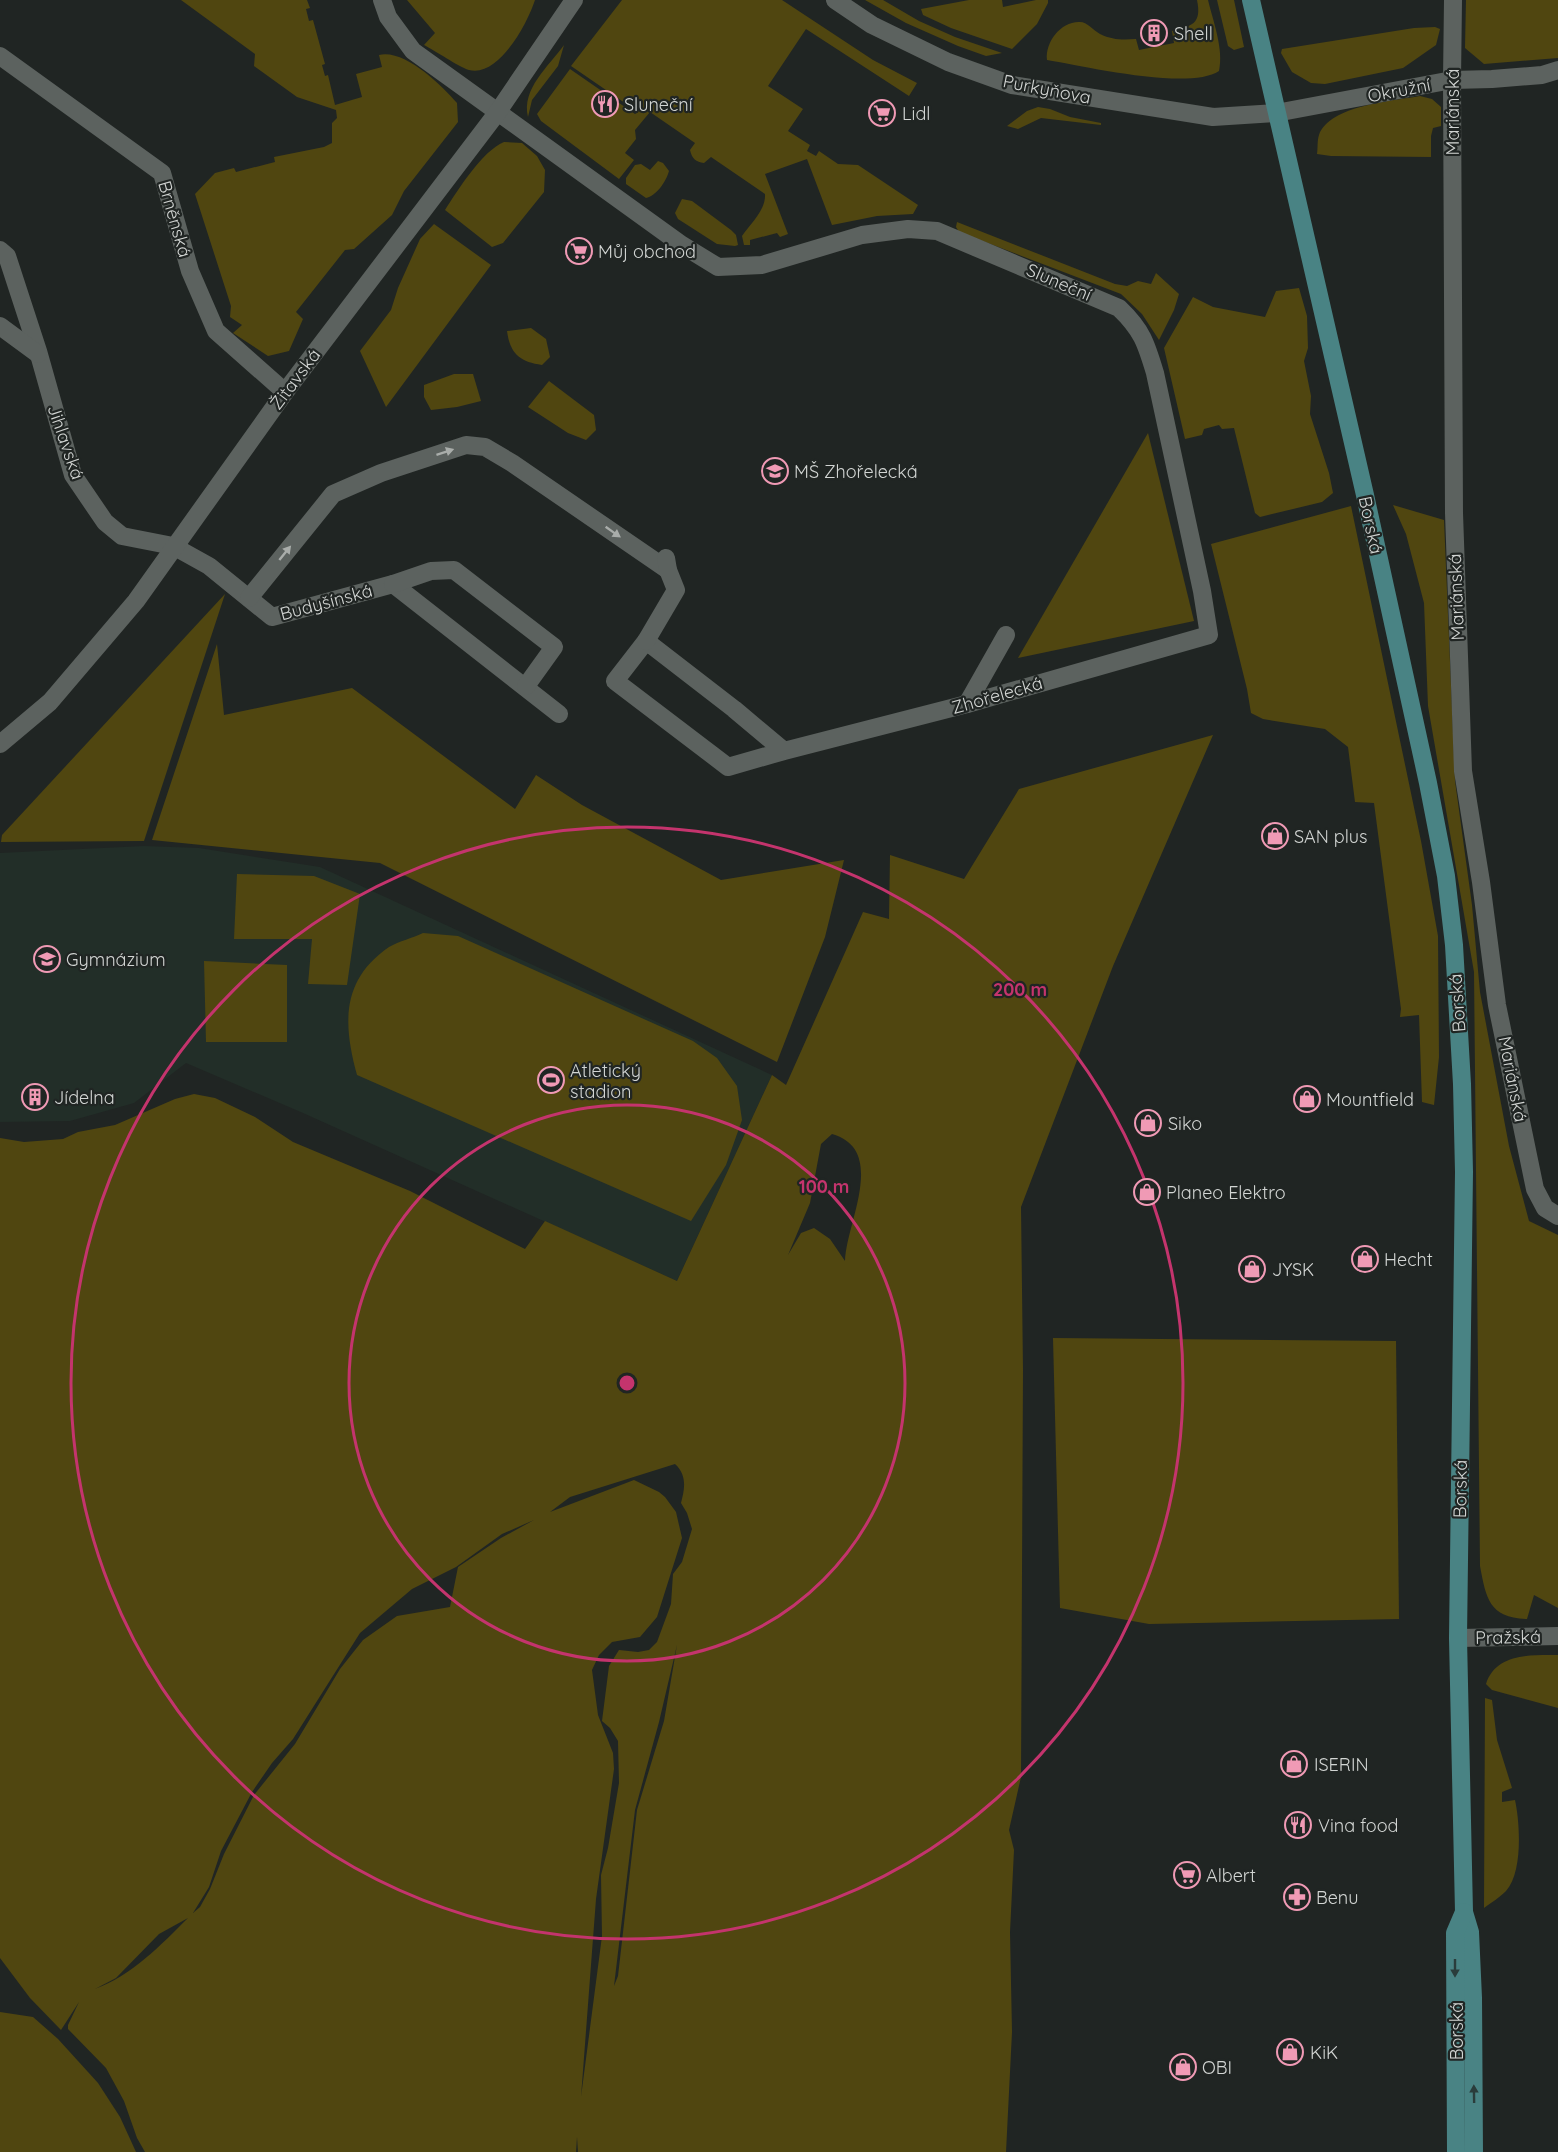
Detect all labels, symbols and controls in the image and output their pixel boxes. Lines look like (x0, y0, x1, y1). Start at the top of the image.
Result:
building icon: Shell (1139, 18, 1169, 48)
place label: Shell (1174, 22, 1213, 45)
street label: Purkyňova (1001, 69, 1093, 109)
street label: Mariánská (1441, 69, 1464, 155)
street label: Okružní (1366, 73, 1432, 107)
restaurant icon: Sluneční (590, 89, 620, 119)
place label: Sluneční (624, 93, 693, 116)
supermarket icon: Lidl (867, 98, 897, 128)
place label: Lidl (902, 102, 930, 125)
street label: Brněnská (153, 178, 197, 260)
supermarket icon: Můj obchod (564, 236, 594, 266)
place label: Můj obchod (598, 240, 696, 263)
street label: Sluneční (1023, 258, 1095, 306)
street label: Žitavská (265, 344, 325, 414)
street label: Jihlavská (43, 402, 89, 482)
one-way arrow (436, 447, 454, 457)
school or university icon: MŠ Zhořelecká (760, 456, 790, 486)
place label: MŠ Zhořelecká (794, 460, 918, 483)
street label: Borská (1354, 494, 1388, 556)
one-way arrow (604, 526, 620, 538)
one-way arrow (279, 545, 291, 560)
street label: Mariánská (1443, 553, 1469, 641)
street label: Budyšínská (277, 579, 375, 625)
street label: Zhořelecká (949, 671, 1045, 719)
shop icon: SAN plus (1260, 821, 1290, 851)
place label: SAN plus (1294, 825, 1367, 848)
school or university icon: Gymnázium (32, 944, 62, 974)
place label: Gymnázium (66, 948, 166, 971)
street label: Borská (1443, 973, 1471, 1033)
text: 200 m (993, 978, 1047, 1001)
street label: Mariánská (1493, 1034, 1533, 1124)
place label: Atletický stadion (570, 1059, 641, 1103)
sports icon: Atletický stadion (536, 1065, 566, 1095)
building icon: Jídelna (20, 1082, 50, 1112)
shop icon: Mountfield (1292, 1084, 1322, 1114)
place label: Jídelna (54, 1086, 115, 1109)
place label: Mountfield (1326, 1088, 1414, 1111)
shop icon: Siko (1133, 1108, 1163, 1138)
place label: Siko (1168, 1112, 1202, 1135)
text: 100 m (799, 1175, 849, 1198)
shop icon: Planeo Elektro (1132, 1177, 1162, 1207)
place label: Planeo Elektro (1166, 1181, 1286, 1204)
shop icon: Hecht (1350, 1244, 1380, 1274)
place label: Hecht (1384, 1248, 1433, 1271)
shop icon: JYSK (1237, 1254, 1267, 1284)
place label: JYSK (1272, 1258, 1314, 1281)
centre of rings (617, 1373, 637, 1393)
street label: Borská (1448, 1460, 1472, 1518)
street label: Pražská (1475, 1625, 1541, 1649)
shop icon: ISERIN (1279, 1749, 1309, 1779)
place label: ISERIN (1314, 1753, 1369, 1776)
restaurant icon: Vina food (1283, 1810, 1313, 1840)
place label: Vina food (1318, 1814, 1399, 1837)
supermarket icon: Albert (1172, 1860, 1202, 1890)
place label: Albert (1206, 1864, 1256, 1887)
pharmacy icon: Benu (1282, 1882, 1312, 1912)
place label: Benu (1316, 1886, 1359, 1909)
one-way arrow (1450, 1959, 1460, 1978)
street label: Borská (1445, 2002, 1468, 2060)
shop icon: KiK (1275, 2037, 1305, 2067)
place label: KiK (1310, 2041, 1338, 2064)
shop icon: OBI (1168, 2052, 1198, 2082)
place label: OBI (1202, 2056, 1232, 2079)
one-way arrow (1469, 2084, 1479, 2103)

